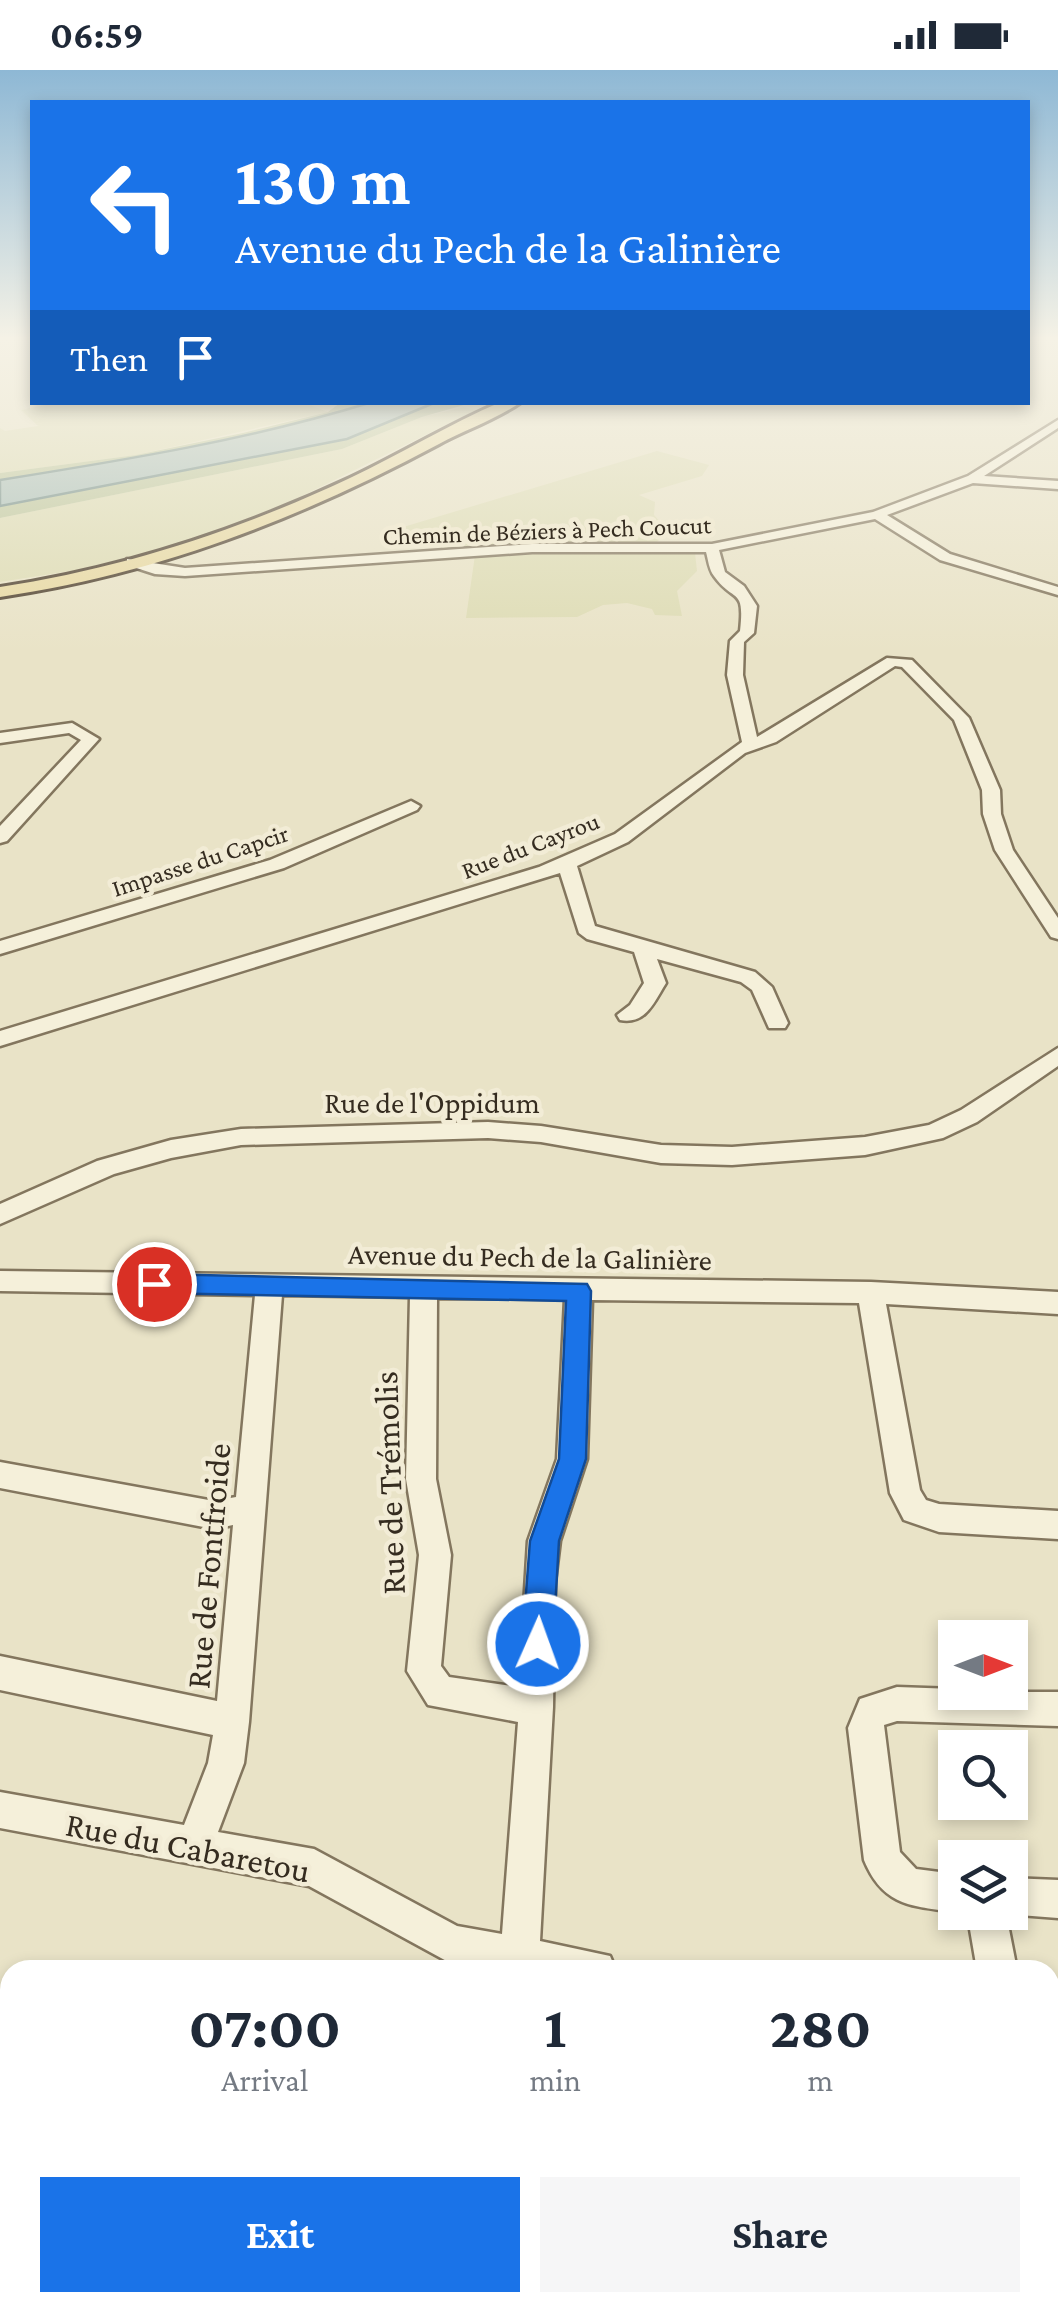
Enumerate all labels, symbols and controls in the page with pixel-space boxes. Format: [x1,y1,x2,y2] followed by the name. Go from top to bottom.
[50,14,143,56] text: 06:59
[70,140,200,270] icon: left
[235,141,411,219] text: 130 m
[235,223,781,273] text: Avenue du Pech de la Galinière
[168,330,223,385] icon: arrive
[70,337,148,379] text: Then
[382,511,712,550] street label: Chemin de Béziers à Pech Coucut
[458,807,603,885] street label: Rue du Cayrou
[109,819,292,903] street label: Impasse du Capcir
[324,1086,540,1120] street label: Rue de l'Oppidum
[348,1237,712,1276] street label: Avenue du Pech de la Galinière
[112,1242,197,1327] pin
[127,1257,182,1312] icon: arrive
[366,1371,413,1595] street label: Rue de Trémolis
[178,1442,239,1690] street label: Rue de Fontfroide
[486,1592,590,1696] position arrow
[938,1620,1028,1710] north arrow
[938,1620,1028,1930] map controls
[938,1730,1028,1820] button: search
[62,1805,313,1890] street label: Rue du Cabaretou
[938,1840,1028,1930] button: layers
[189,1993,341,2060] text: 07:00
[544,1993,566,2060] text: 1
[769,1993,871,2060] text: 280
[221,2062,308,2098] text: Arrival
[530,2062,581,2098] text: min
[808,2062,833,2098] text: m
[40,2177,520,2292] button: Exit
[540,2177,1020,2292] button: Share

